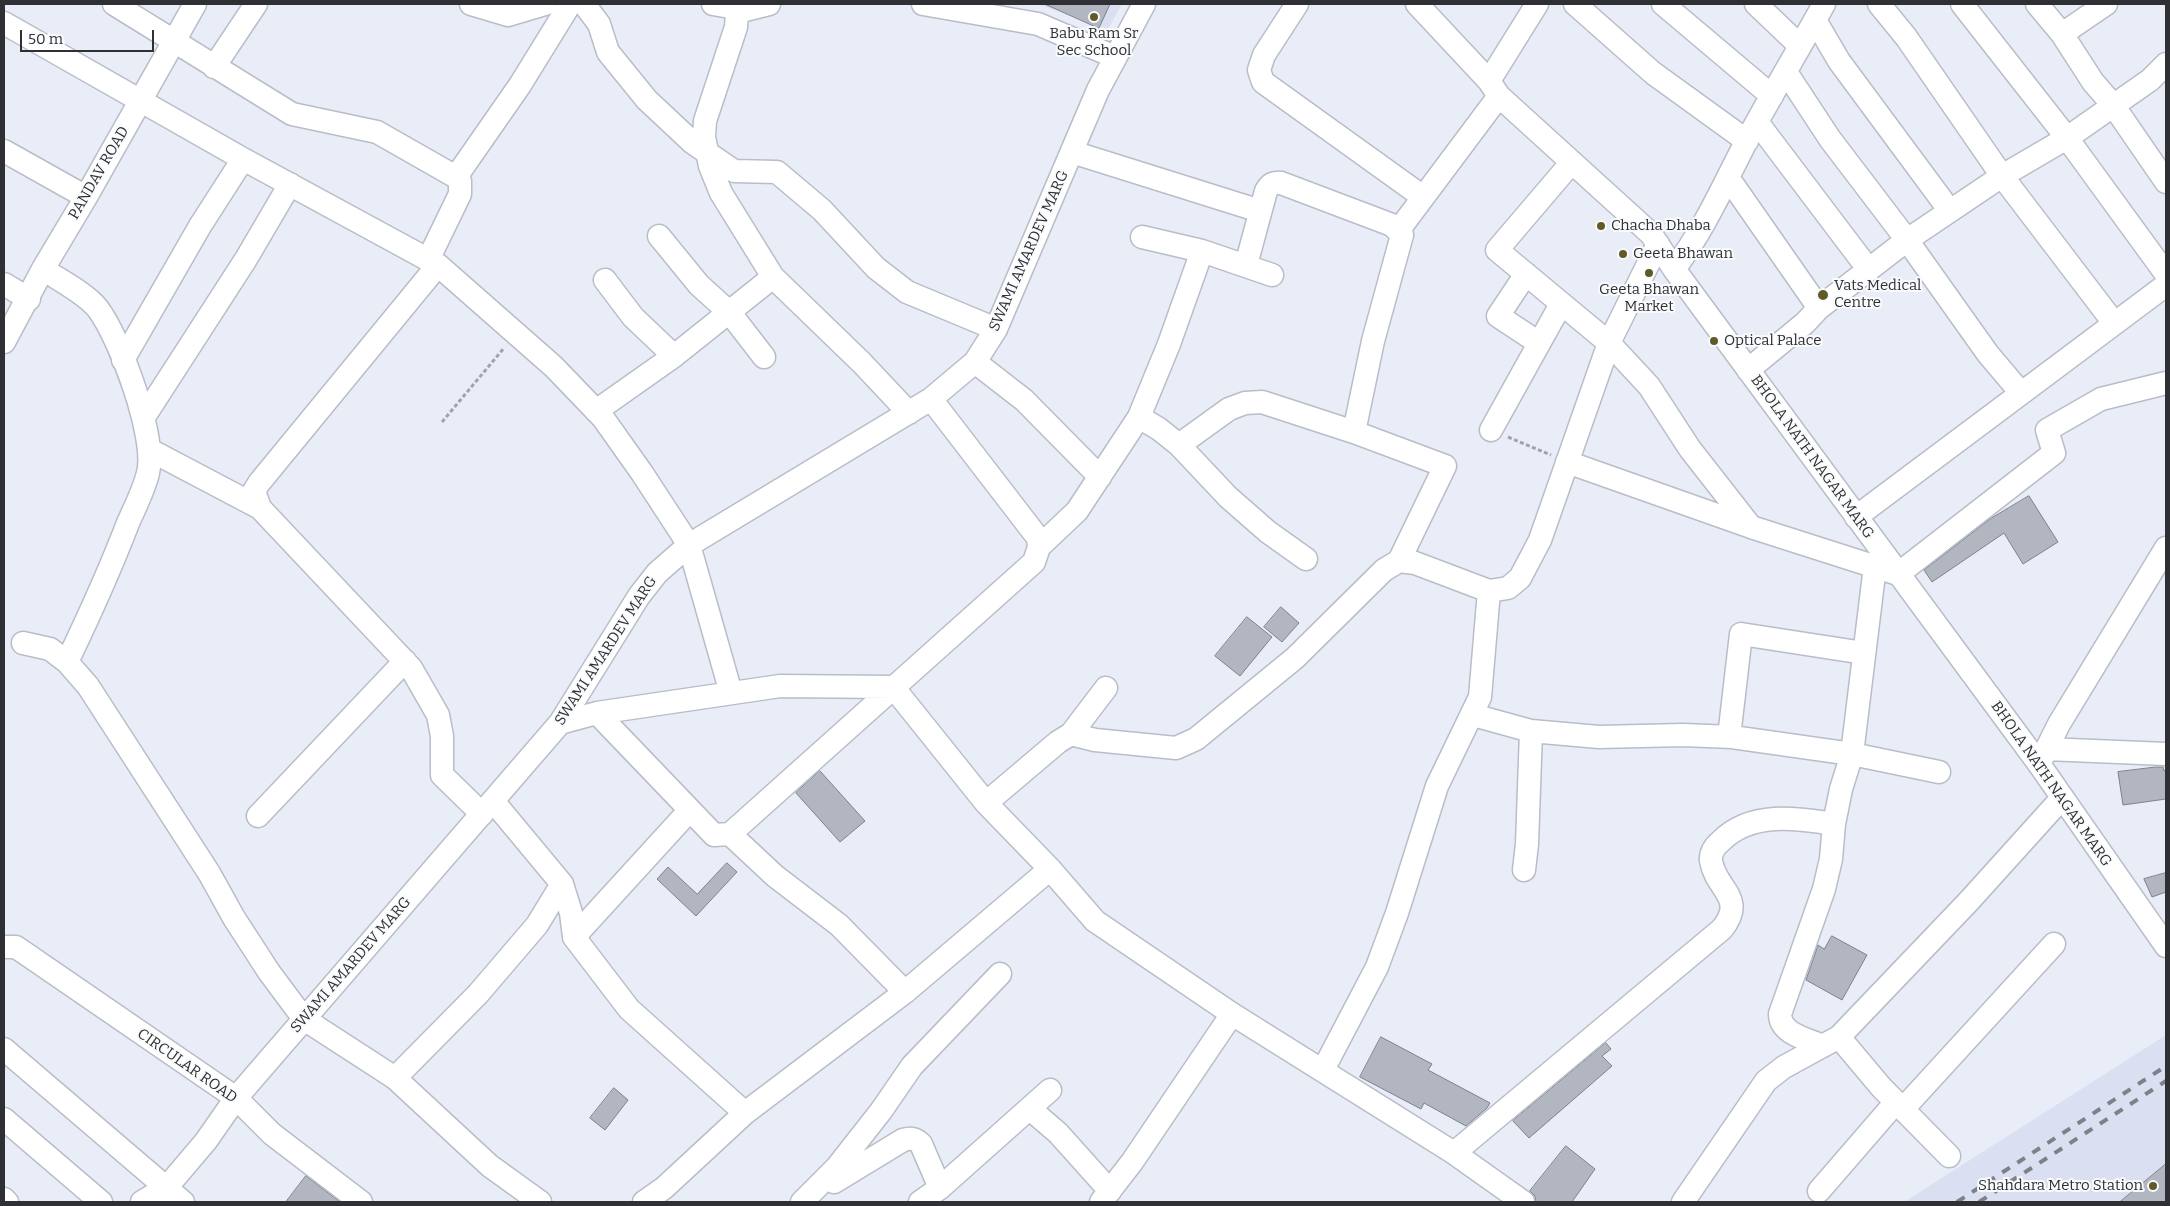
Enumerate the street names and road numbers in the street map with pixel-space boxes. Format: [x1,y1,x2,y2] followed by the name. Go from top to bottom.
[65,123,133,223] street label: PANDAV ROAD
[985,168,1073,334] street label: SWAMI AMARDEV MARG
[1747,372,1877,542] street label: BHOLA NATH NAGAR MARG
[551,573,661,729] street label: SWAMI AMARDEV MARG
[1987,698,2115,870] street label: BHOLA NATH NAGAR MARG
[287,893,415,1037] street label: SWAMI AMARDEV MARG
[134,1025,240,1107] street label: CIRCULAR ROAD

